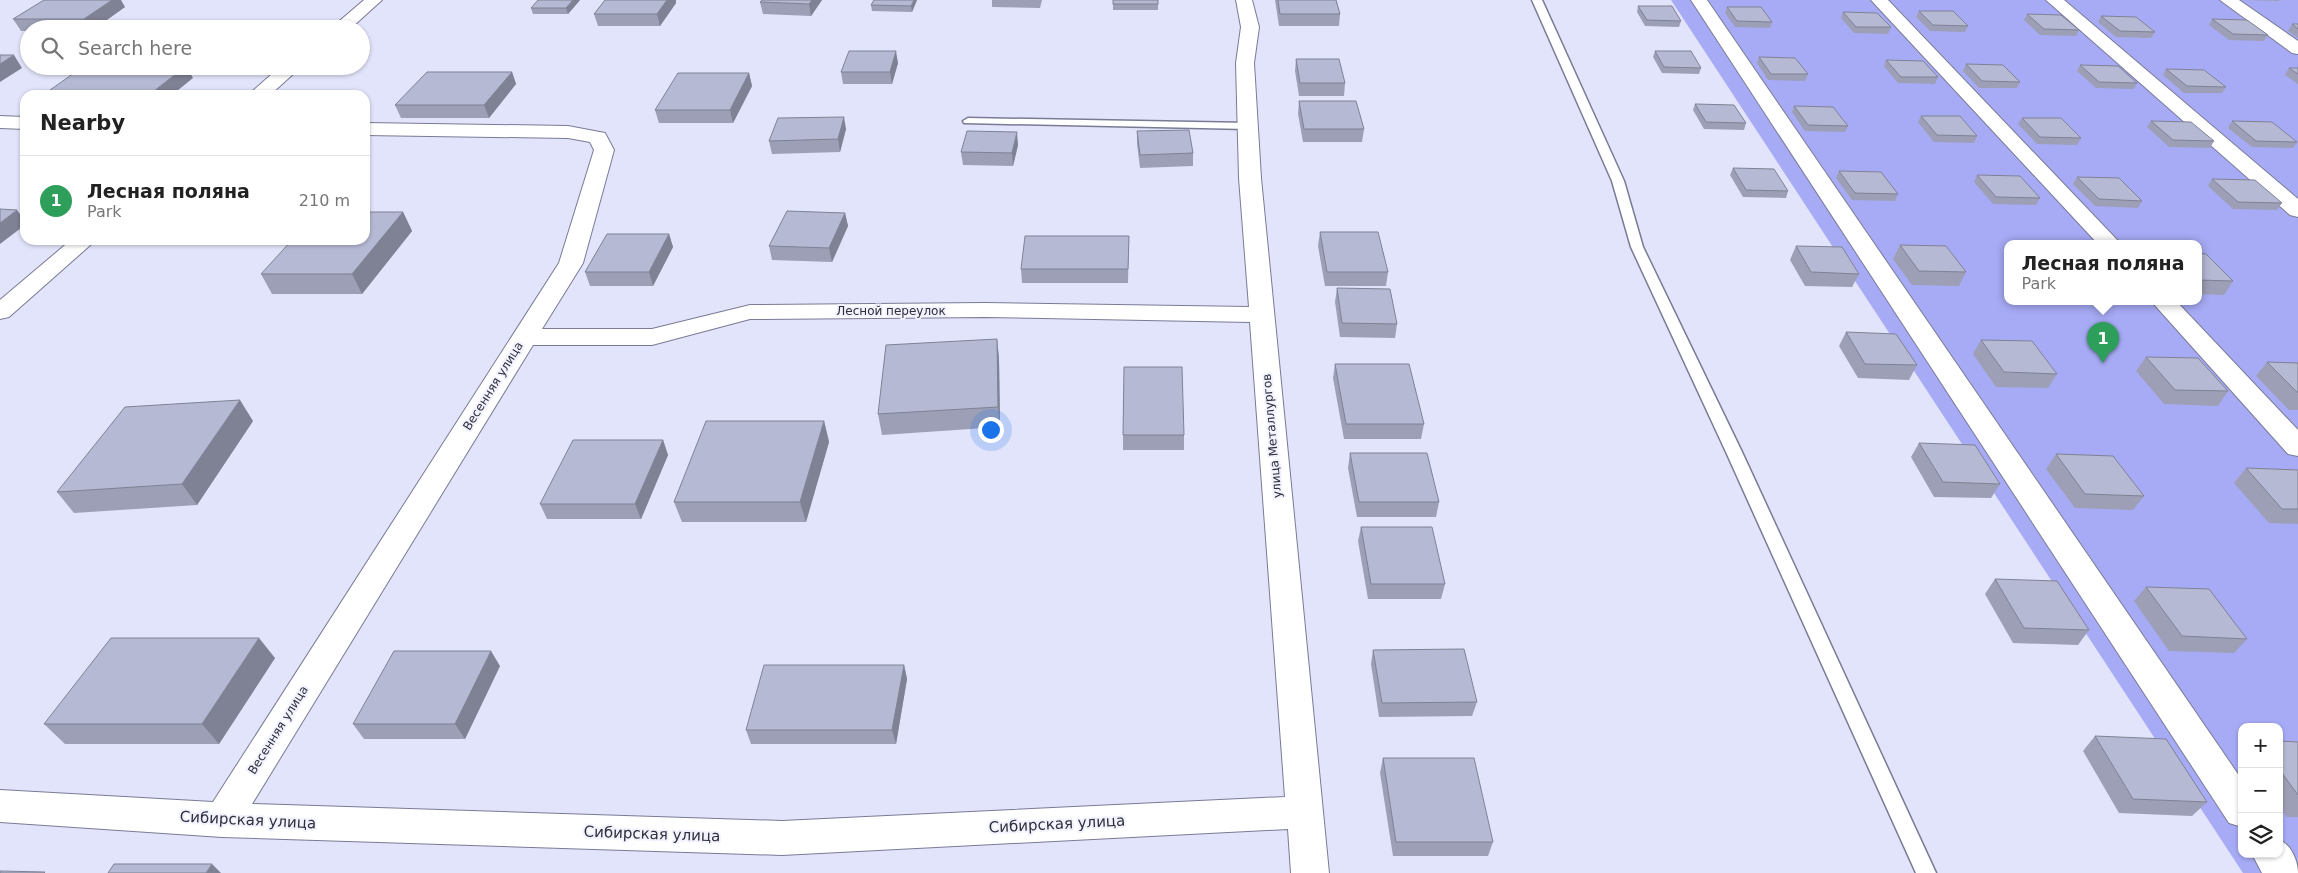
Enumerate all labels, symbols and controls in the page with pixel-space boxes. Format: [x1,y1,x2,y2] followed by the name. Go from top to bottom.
[20,20,370,75] search box
[38,34,66,62] icon: search
[78,37,192,59] text: Search here
[40,111,125,135] text: Nearby
[87,180,250,202] text: Лесная поляна
[50,191,62,210] text: 1
[299,191,350,210] text: 210 m
[87,202,122,221] text: Park
[2004,240,2202,305] popup
[2022,252,2184,274] text: Лесная поляна
[2022,274,2056,293] text: Park
[836,304,946,318] street label: Лесной переулок
[2087,322,2119,363] pin: 1
[460,339,526,433] street label: Весенняя улица
[1260,373,1284,499] street label: улица Металлургов
[978,417,1004,443] your location
[245,683,311,777] street label: Весенняя улица
[2238,723,2283,858] map controls
[2238,723,2283,768] button: +
[2238,768,2283,813] button: −
[179,807,317,833] street label: Сибирская улица
[988,811,1126,837] street label: Сибирская улица
[2238,813,2283,858] button: layers
[583,823,721,845] street label: Сибирская улица

